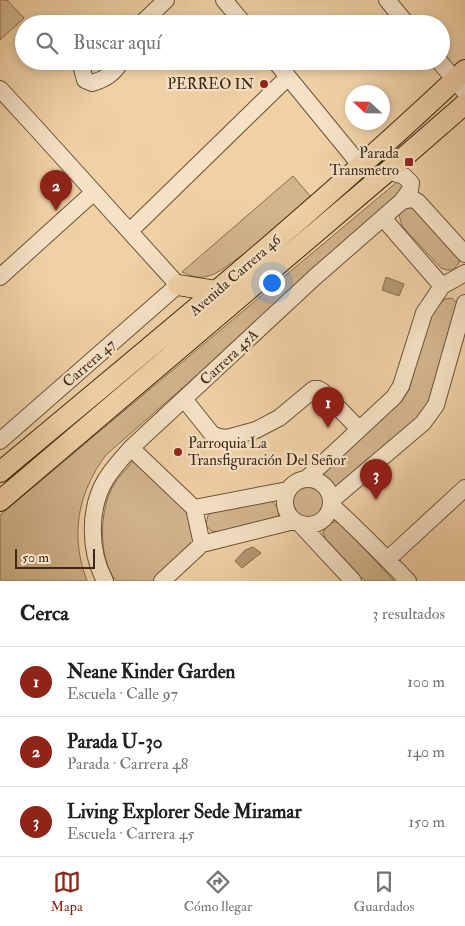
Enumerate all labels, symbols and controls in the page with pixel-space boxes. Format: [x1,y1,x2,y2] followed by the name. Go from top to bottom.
[15,15,450,70] search box
[33,29,61,57] icon: search
[73,31,161,55] text: Buscar aquí
[167,75,255,94] place label: PERREO IN
[258,78,270,90] marker: PERREO IN
[345,85,390,130] north arrow
[329,144,400,180] place label: Parada Transmetro
[403,156,415,168] marker: Parada Transmetro
[40,170,72,211] pin: 2
[185,229,286,321] street label: Avenida Carrera 46
[259,270,285,296] your location
[196,325,263,389] street label: Carrera 45A
[59,335,120,392] street label: Carrera 47
[312,387,344,428] pin: 1
[188,434,347,470] place label: Parroquia La Transfiguración Del Señor
[172,446,184,458] marker: Parroquia La Transfiguración Del Señor
[360,459,392,500] pin: 3
[15,546,95,569] scale bar
[22,549,49,566] text: 50 m
[20,600,69,627] text: Cerca
[372,604,445,624] text: 3 resultados
[67,660,235,684] text: Neane Kinder Garden
[33,672,39,692] text: 1
[407,672,445,692] text: 100 m
[67,684,178,704] text: Escuela · Calle 97
[67,730,163,754] text: Parada U-30
[32,742,40,762] text: 2
[407,742,445,762] text: 140 m
[67,754,188,774] text: Parada · Carrera 48
[67,800,301,824] text: Living Explorer Sede Miramar
[33,812,39,832] text: 3
[408,812,445,832] text: 150 m
[67,824,194,844] text: Escuela · Carrera 45
[51,868,83,915] tab: Mapa
[184,868,252,915] tab: Cómo llegar
[353,868,414,915] tab: Guardados

